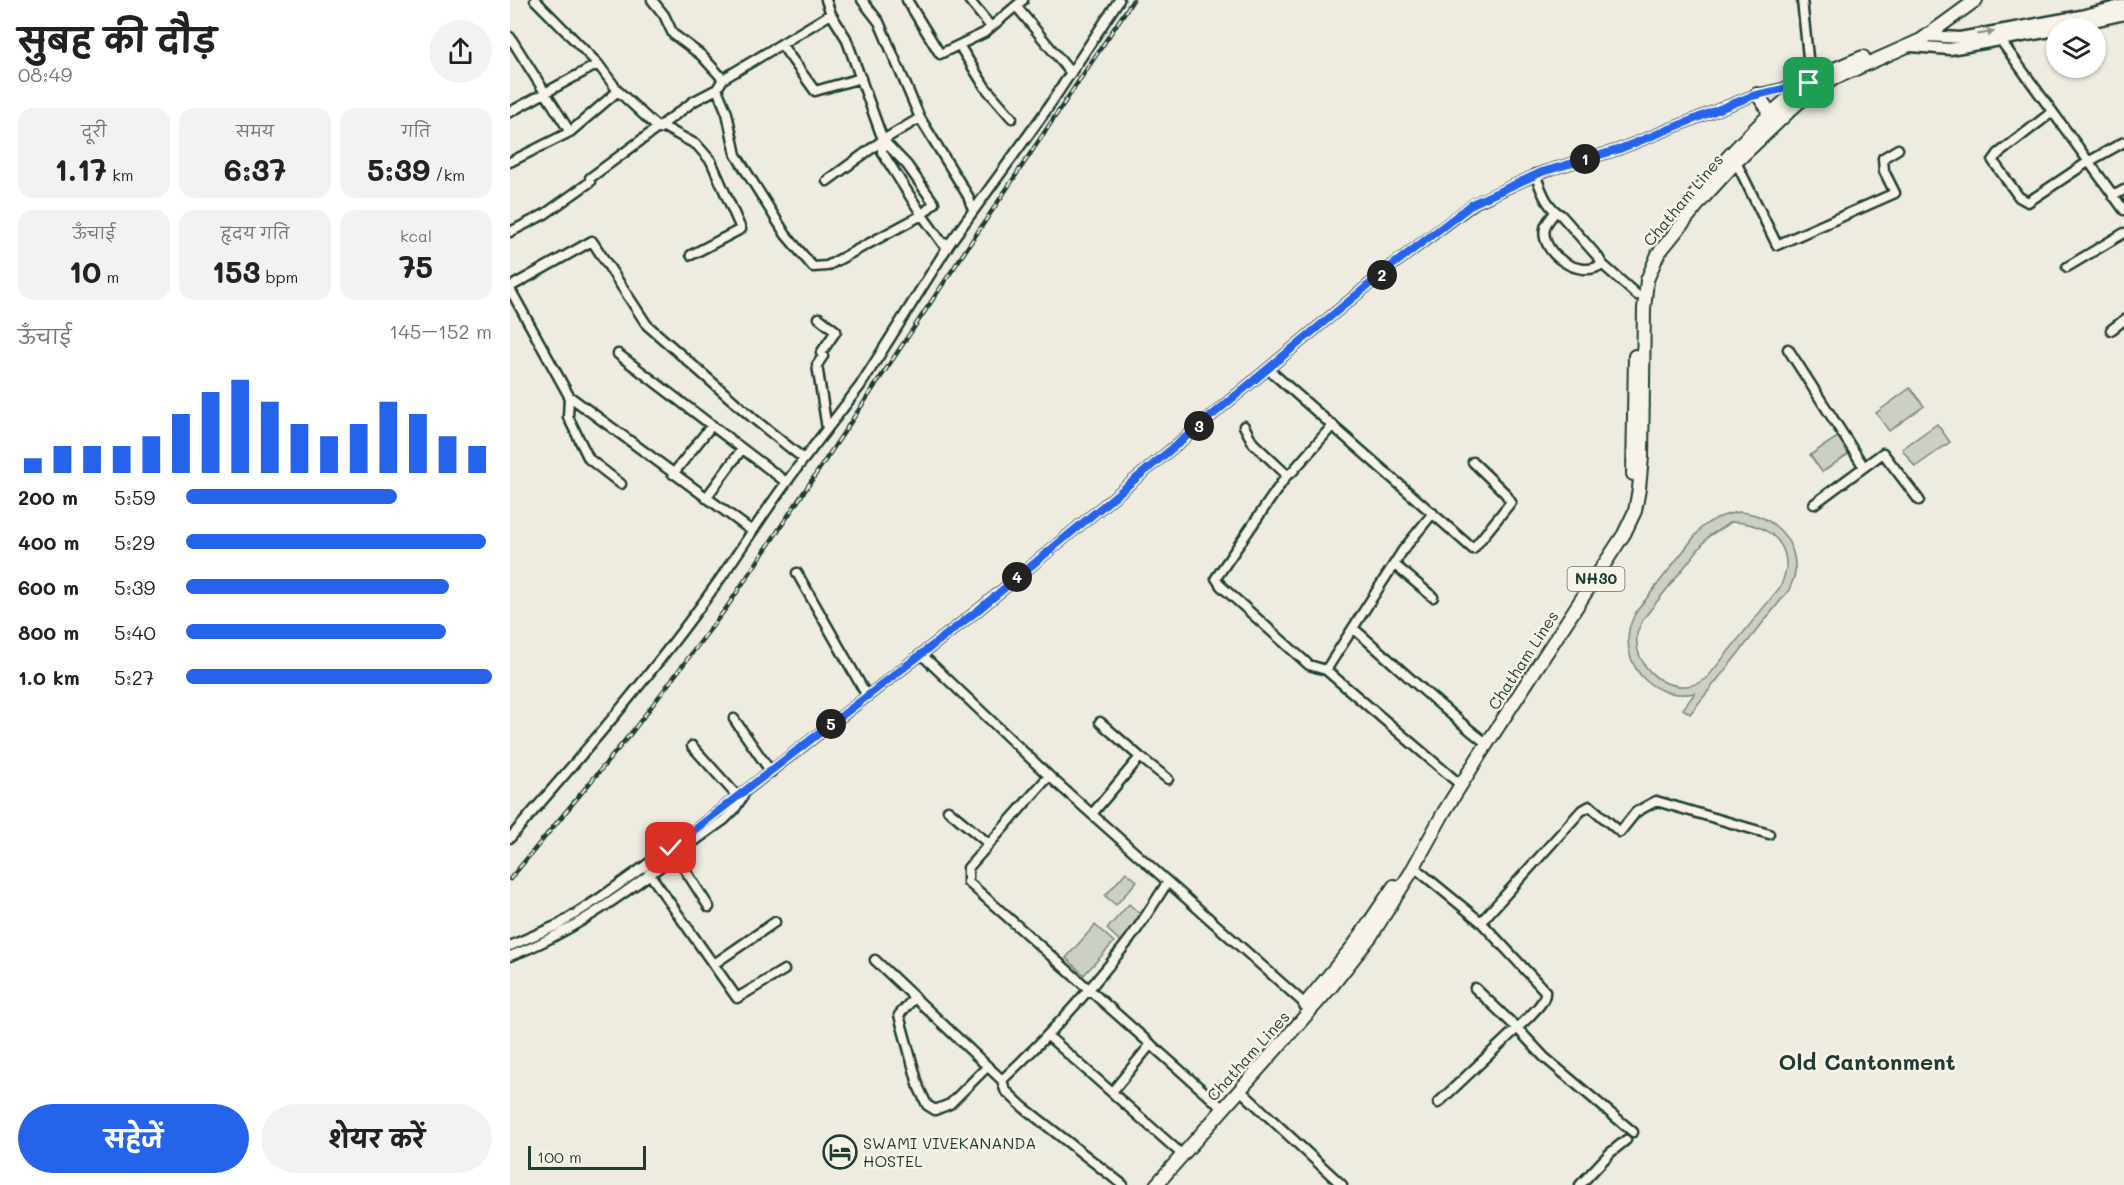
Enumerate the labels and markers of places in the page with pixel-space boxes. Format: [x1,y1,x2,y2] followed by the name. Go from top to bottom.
[1783,57,1834,108] pin
[1570,144,1600,174] pin: 1
[1367,260,1397,290] pin: 2
[1184,411,1214,441] pin: 3
[1002,562,1032,592] pin: 4
[816,709,846,739] pin: 5
[645,822,696,873] pin
[863,1132,1036,1171] place label: SWAMI VIVEKANANDA HOSTEL
[822,1134,858,1170] hotel icon: SWAMI VIVEKANANDA HOSTEL

